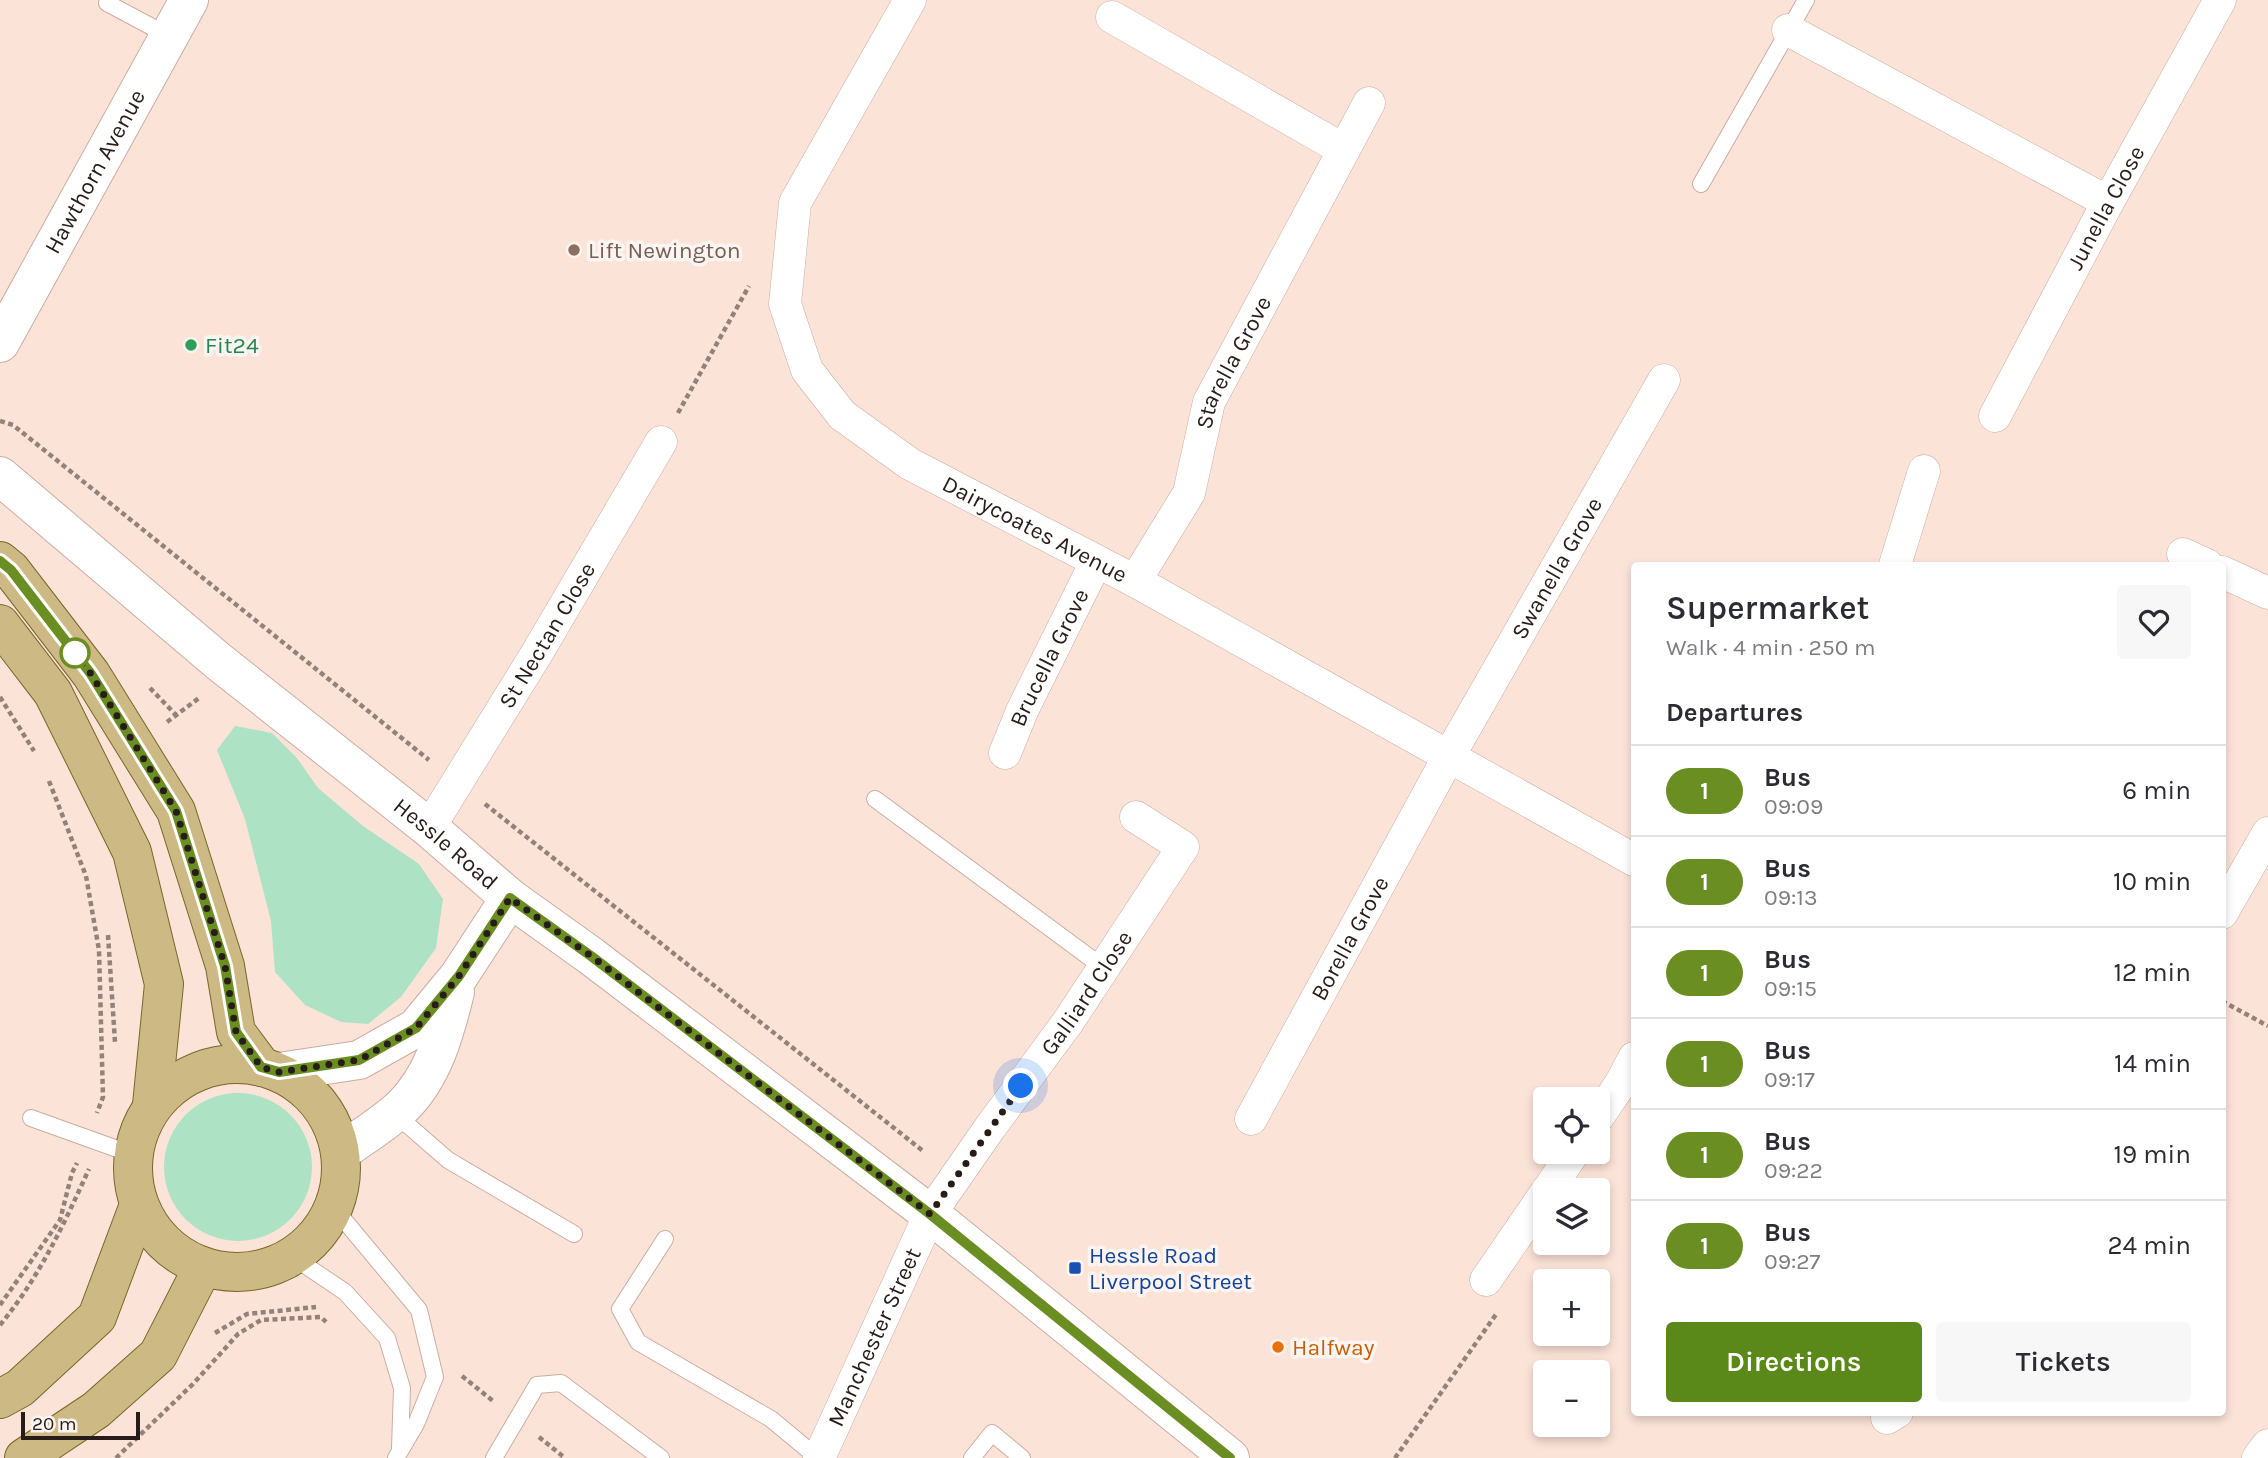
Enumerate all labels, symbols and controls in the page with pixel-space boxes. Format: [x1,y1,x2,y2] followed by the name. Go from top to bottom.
[39,85,151,258] street label: Hawthorn Avenue
[2061,141,2150,274] street label: Junella Close
[588,237,741,264] place label: Lift Newington
[566,242,582,258] marker: Lift Newington
[1190,291,1277,431] street label: Starella Grove
[205,332,259,359] place label: Fit24
[183,337,199,353] marker: Fit24
[938,470,1132,588] street label: Dairycoates Avenue
[1505,492,1608,644] street label: Swanella Grove
[493,557,601,713] street label: St Nectan Close
[1004,584,1094,730] street label: Brucella Grove
[2117,585,2191,659] button: heart
[1666,589,1869,627] text: Supermarket
[1666,634,1875,661] text: Walk · 4 min · 250 m
[60,638,90,668] unlabelled marker
[1666,697,1803,728] text: Departures
[1764,762,1811,793] text: Bus
[2122,775,2191,806] text: 6 min
[1700,777,1709,805] text: 1
[388,792,504,895] street label: Hessle Road
[1764,793,1823,820] text: 09:09
[1764,853,1811,884] text: Bus
[2113,866,2191,897] text: 10 min
[1700,868,1709,896] text: 1
[1305,871,1394,1005] street label: Borella Grove
[1764,884,1817,911] text: 09:13
[1035,925,1138,1060] street label: Galliard Close
[1764,944,1811,975] text: Bus
[2113,957,2191,988] text: 12 min
[1700,959,1709,987] text: 1
[1764,975,1817,1002] text: 09:15
[1764,1035,1811,1066] text: Bus
[2114,1048,2191,1079] text: 14 min
[1700,1050,1709,1078] text: 1
[1764,1066,1815,1093] text: 09:17
[1003,1068,1038,1103] your location
[1533,1087,1610,1437] map controls
[1533,1087,1610,1164] button: locate
[1764,1126,1811,1157] text: Bus
[2113,1139,2191,1170] text: 19 min
[1700,1141,1709,1169] text: 1
[1764,1157,1823,1184] text: 09:22
[1533,1178,1610,1255] button: layers
[1764,1217,1811,1248] text: Bus
[2107,1230,2191,1261] text: 24 min
[1700,1232,1709,1260] text: 1
[1089,1242,1252,1295] place label: Hessle Road Liverpool Street
[822,1243,926,1430] street label: Manchester Street
[1764,1248,1820,1275] text: 09:27
[1067,1260,1083,1276] marker: Hessle Road Liverpool Street
[1533,1269,1610,1346] button: +
[1666,1322,1922,1402] button: Directions
[1936,1322,2191,1402] button: Tickets
[1292,1334,1375,1361] place label: Halfway
[1270,1339,1286,1355] marker: Halfway
[1533,1360,1610,1437] button: −
[21,1409,140,1441] scale bar
[32,1413,77,1435] text: 20 m

